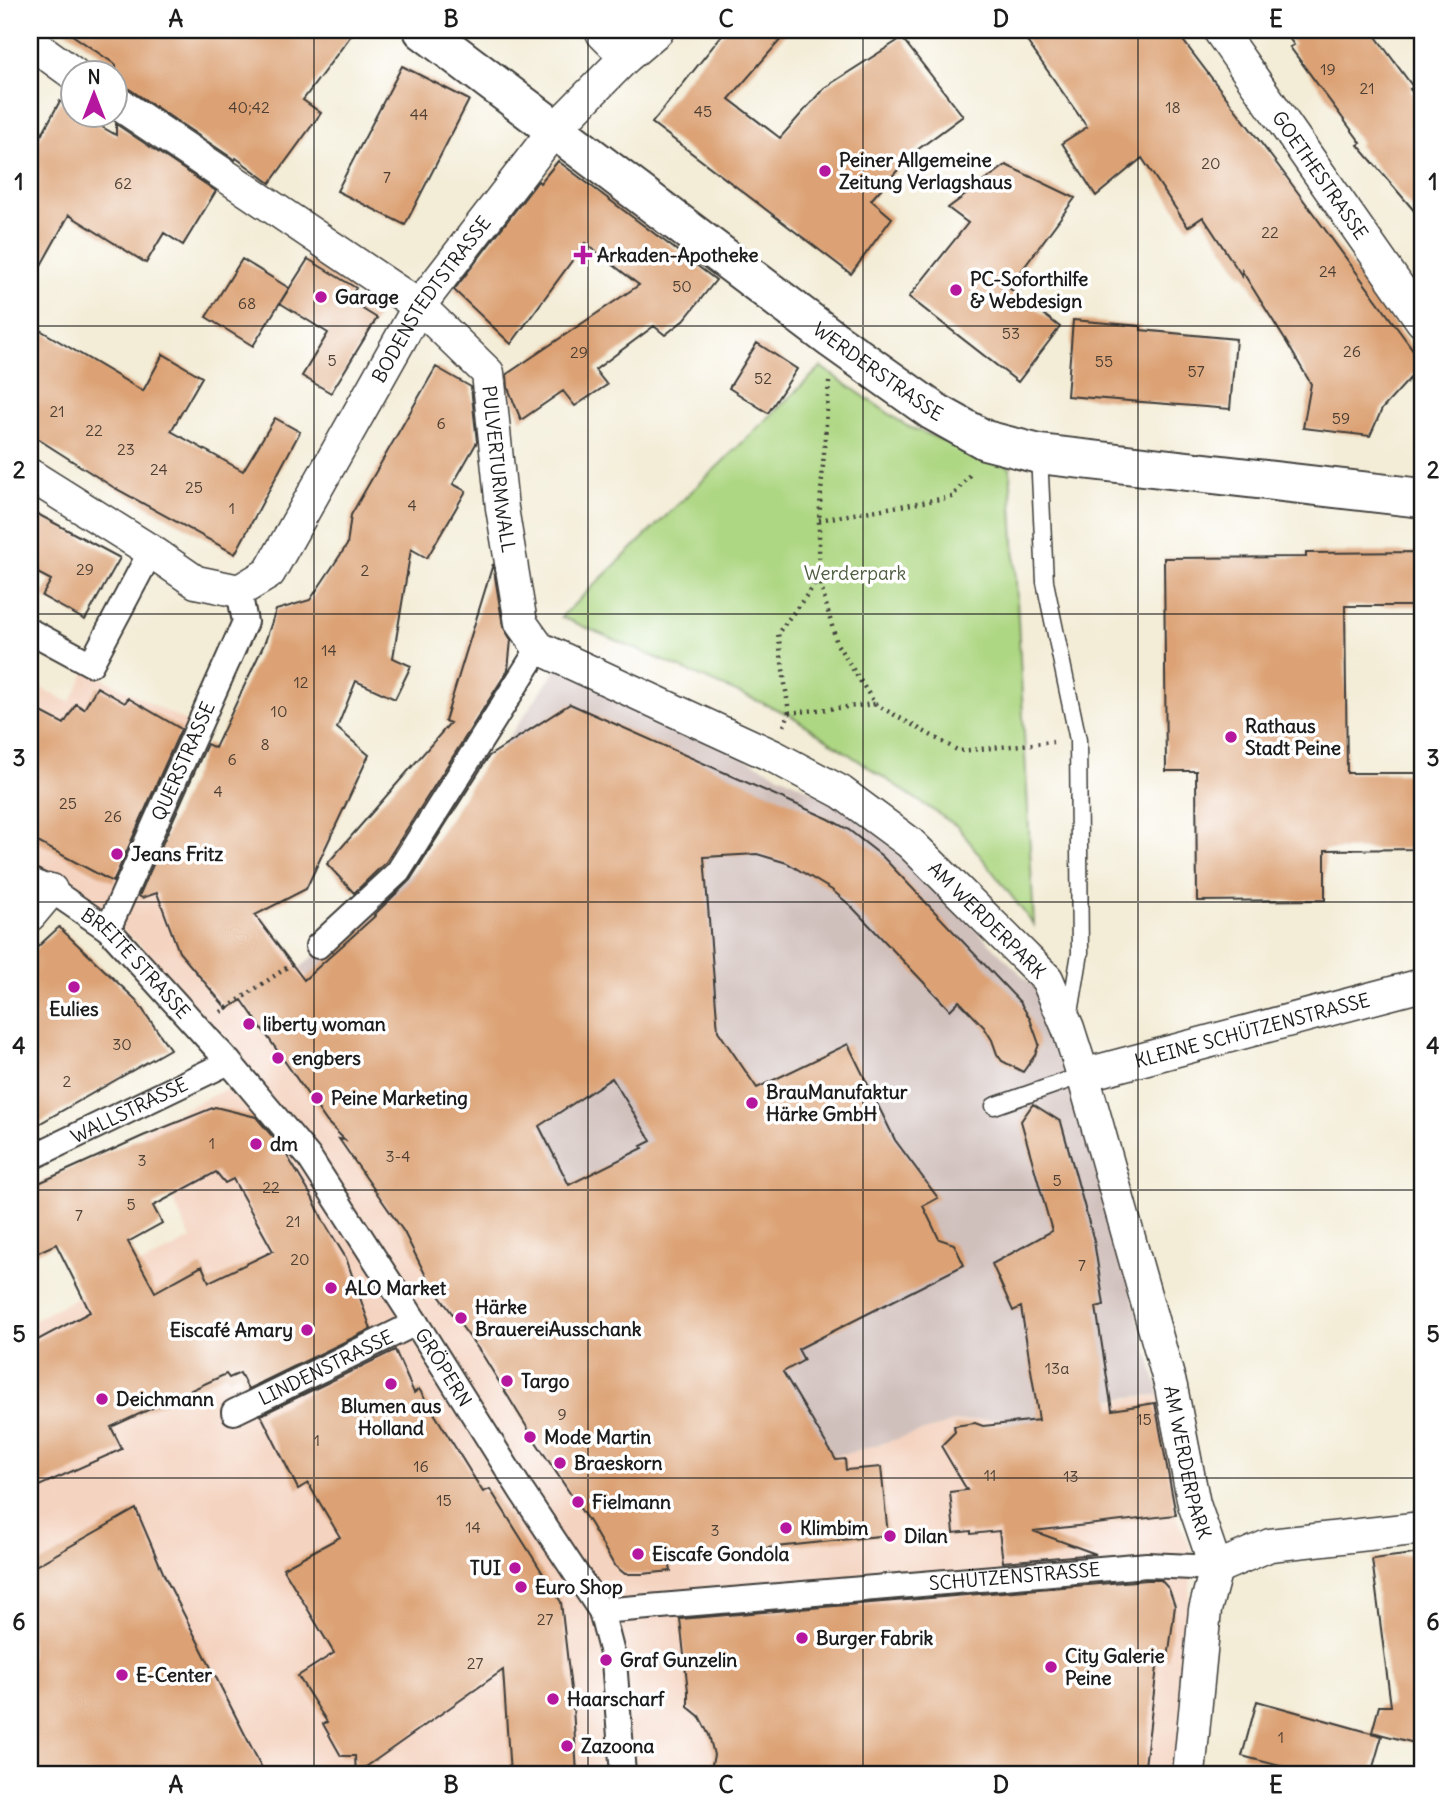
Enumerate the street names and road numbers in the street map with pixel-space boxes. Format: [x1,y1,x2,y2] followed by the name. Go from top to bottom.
[1267,106,1373,244] street label: GOETHESTRASSE
[366,211,496,387] street label: BODENSTEDTSTRASSE
[808,317,947,426] street label: WERDERSTRASSE
[477,384,521,554] street label: PULVERTURMWALL
[146,698,220,824] street label: QUERSTRASSE
[923,856,1051,984] street label: AM WERDERPARK
[77,902,196,1024] street label: BREITE STRASSE
[1132,987,1372,1073] street label: KLEINE SCHÜTZENSTRASSE
[67,1072,191,1149] street label: WALLSTRASSE
[410,1323,477,1411] street label: GRÖPERN
[254,1324,397,1410] street label: LINDENSTRASSE
[1159,1384,1217,1542] street label: AM WERDERPARK
[928,1557,1101,1595] street label: SCHÜTZENSTRASSE

